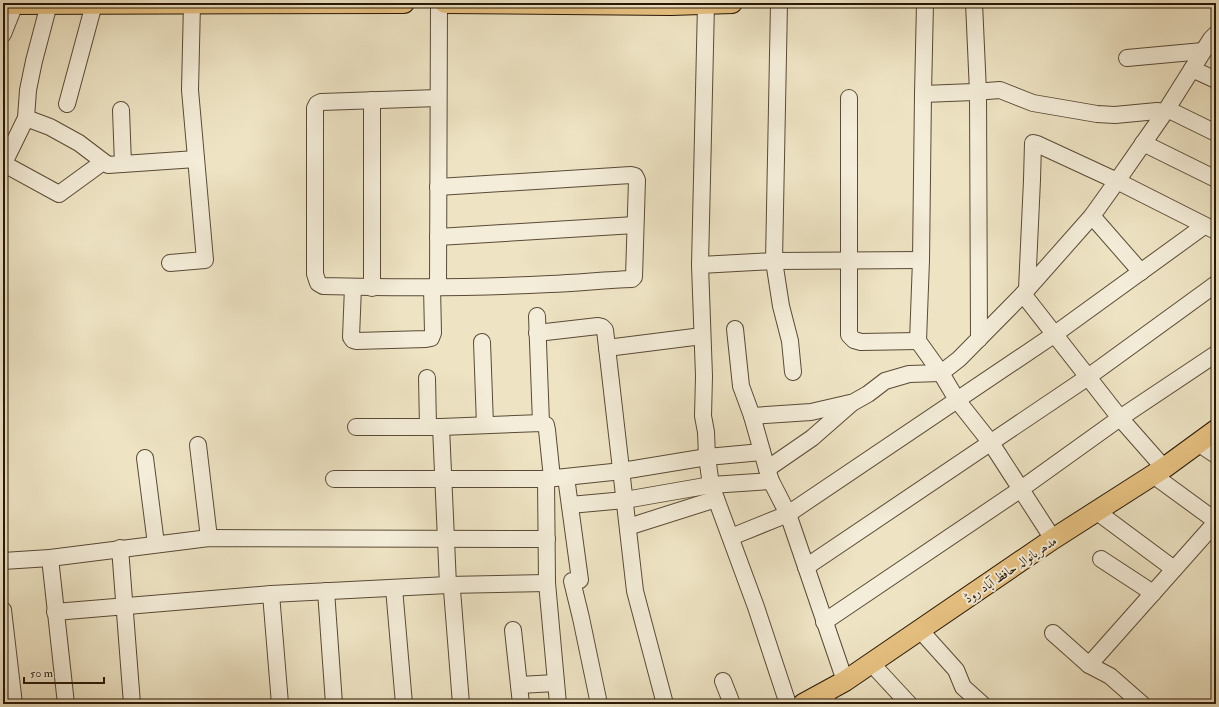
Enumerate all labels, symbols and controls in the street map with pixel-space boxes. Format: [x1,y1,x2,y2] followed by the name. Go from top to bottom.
[961,533,1060,607] street label: مدھریانوالہ حافظ آباد روڈ
[24,659,104,685] scale bar
[30,666,54,681] text: 50 m

